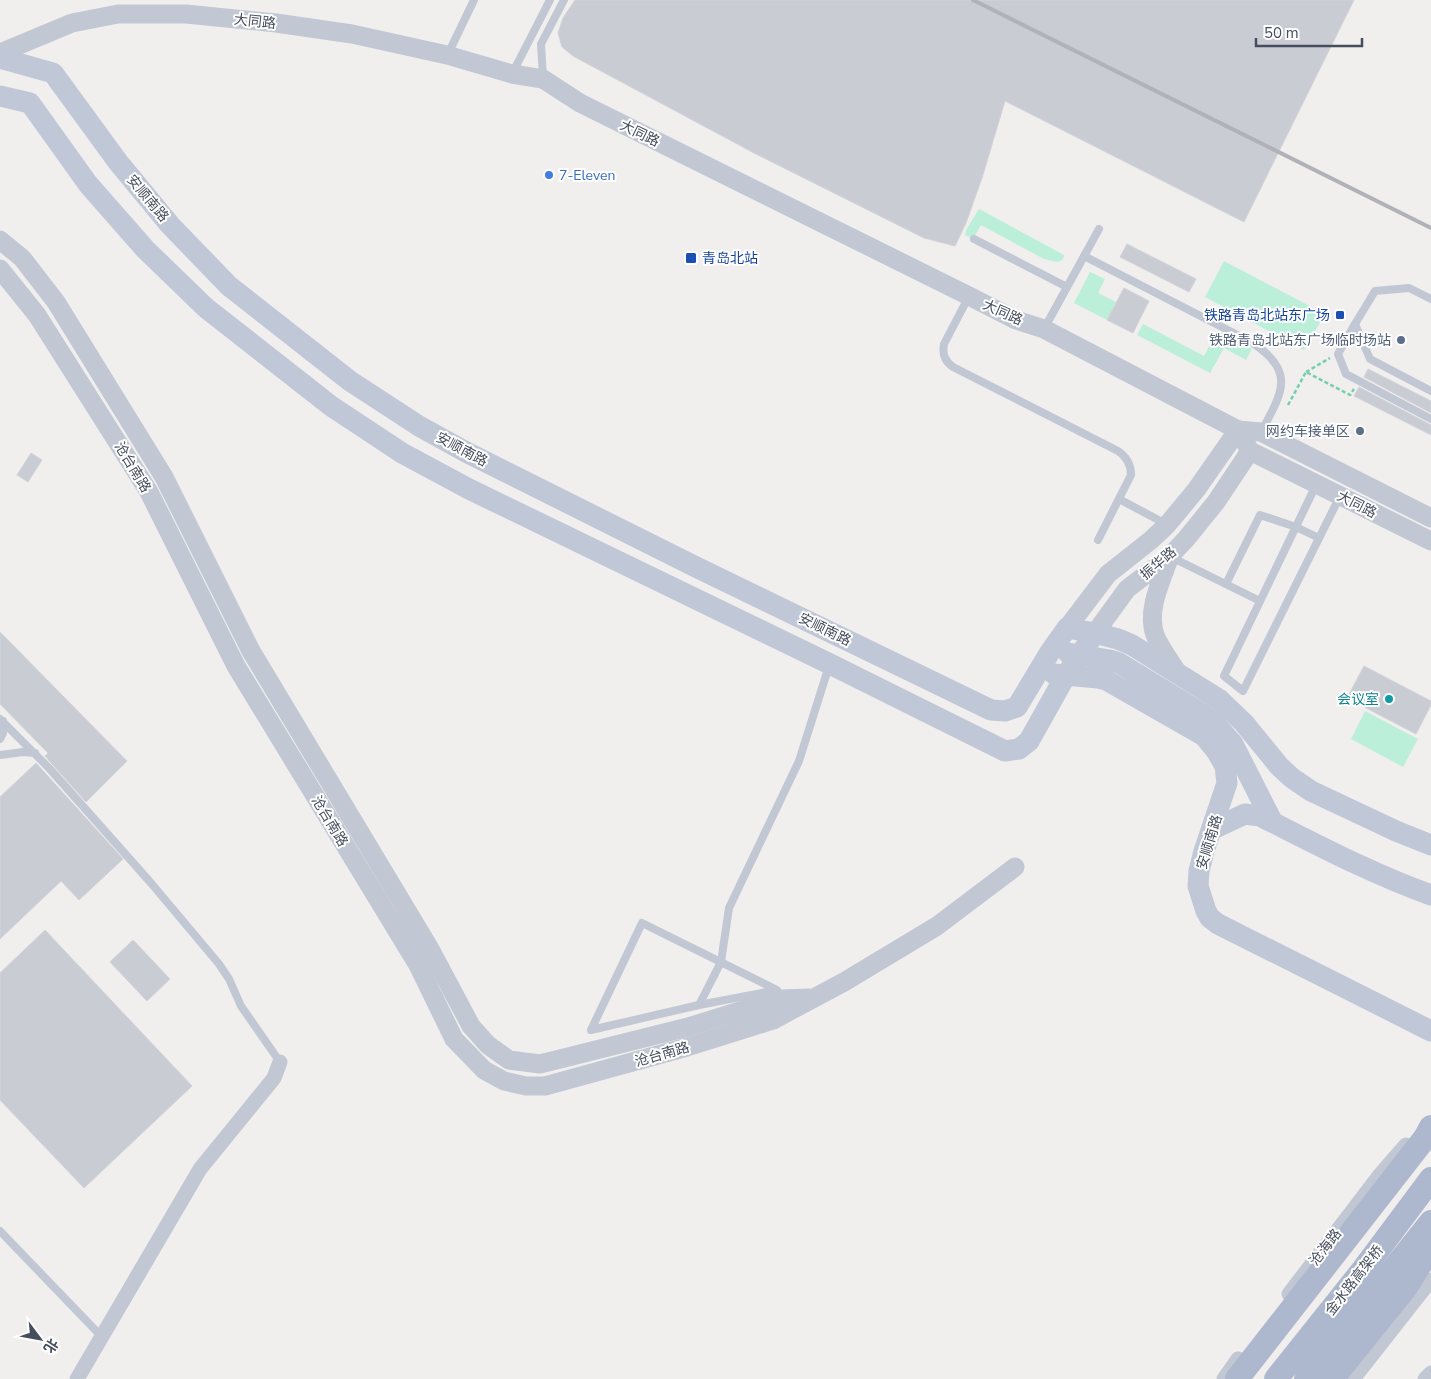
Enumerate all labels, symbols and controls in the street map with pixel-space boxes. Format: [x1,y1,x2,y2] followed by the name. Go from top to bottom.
[233,10,277,33] street label: 大同路
[1256,15,1362,47] scale bar
[1264,23,1299,43] text: 50 m
[617,116,663,151] street label: 大同路
[559,166,615,185] place label: 7-Eleven
[543,169,555,181] marker: 7-Eleven
[122,171,173,226] street label: 安顺南路
[702,249,758,268] place label: 青岛北站
[684,251,698,265] marker: 青岛北站
[980,295,1026,330] street label: 大同路
[1204,306,1330,325] place label: 铁路青岛北站东广场
[1334,309,1346,321] marker: 铁路青岛北站东广场
[1209,331,1391,350] place label: 铁路青岛北站东广场临时场站
[1395,334,1407,346] marker: 铁路青岛北站东广场临时场站
[1266,422,1350,441] place label: 网约车接单区
[1354,425,1366,437] marker: 网约车接单区
[433,428,491,471] street label: 安顺南路
[110,438,155,496] street label: 沧台南路
[1334,486,1380,522] street label: 大同路
[1136,543,1181,584] street label: 振华路
[795,609,854,650] street label: 安顺南路
[1337,690,1379,709] place label: 会议室
[1383,693,1395,705] marker: 会议室
[307,792,352,850] street label: 沧台南路
[1192,813,1227,872] street label: 安顺南路
[633,1038,692,1071] street label: 沧台南路
[1305,1225,1346,1270] street label: 沧海路
[1321,1241,1388,1319] street label: 金水路高架桥
[15,1314,65,1364] north arrow
[39,1335,62,1357] text: 北

